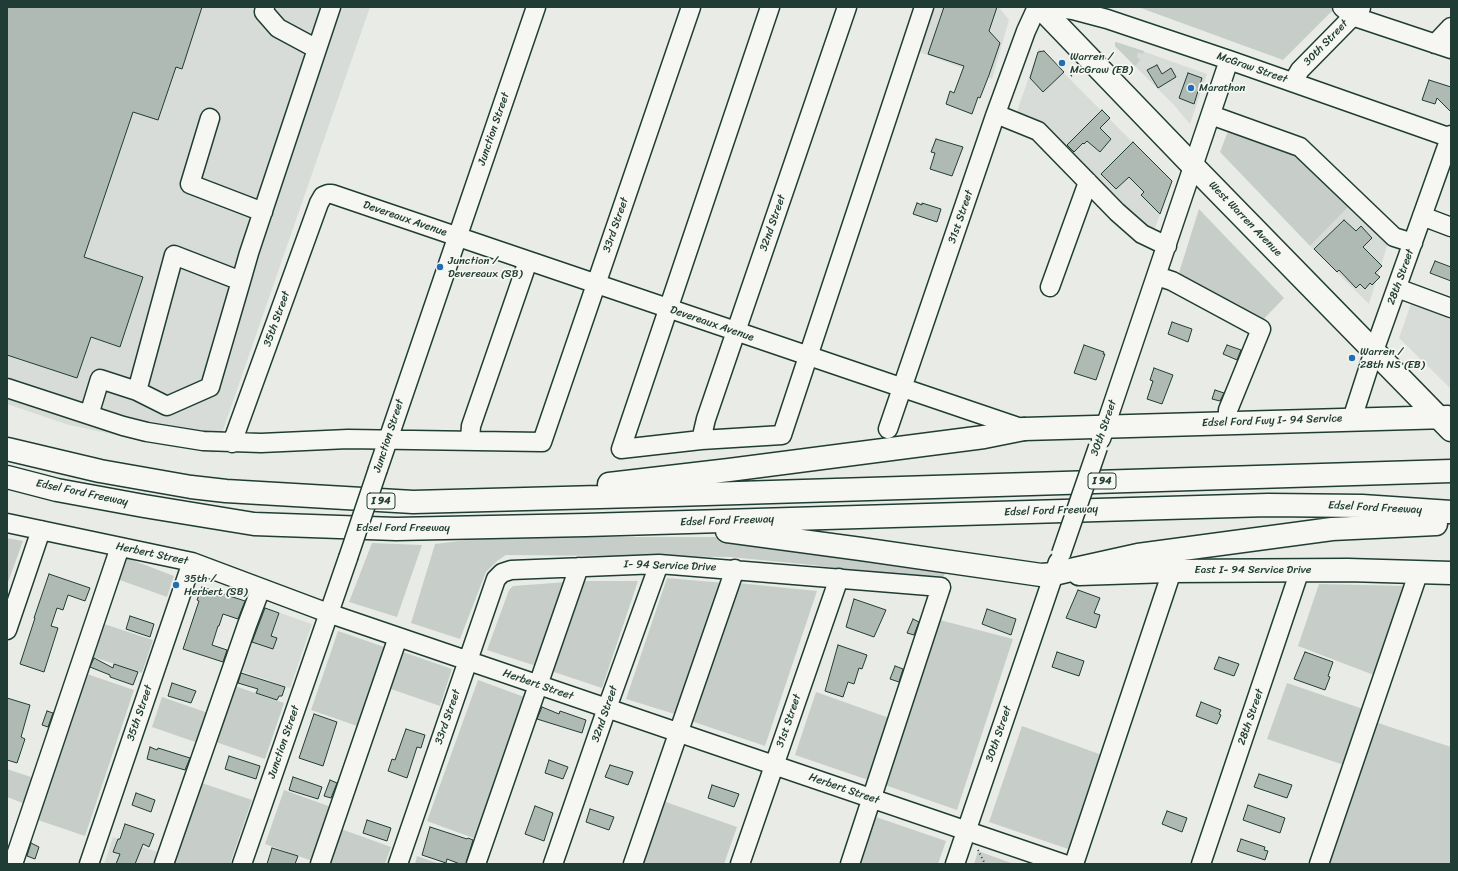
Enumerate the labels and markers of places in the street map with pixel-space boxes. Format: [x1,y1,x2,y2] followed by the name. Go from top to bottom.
[1070,50,1133,76] place label: Warren / McGraw (EB)
[1057,58,1067,68] marker: Warren / McGraw (EB)
[1199,81,1245,95] place label: Marathon
[1186,83,1196,93] marker: Marathon
[448,254,522,280] place label: Junction / Devereaux (SB)
[435,262,445,272] marker: Junction / Devereaux (SB)
[1360,345,1425,371] place label: Warren / 28th NS (EB)
[1347,353,1357,363] marker: Warren / 28th NS (EB)
[184,572,247,598] place label: 35th / Herbert (SB)
[171,580,181,590] marker: 35th / Herbert (SB)

